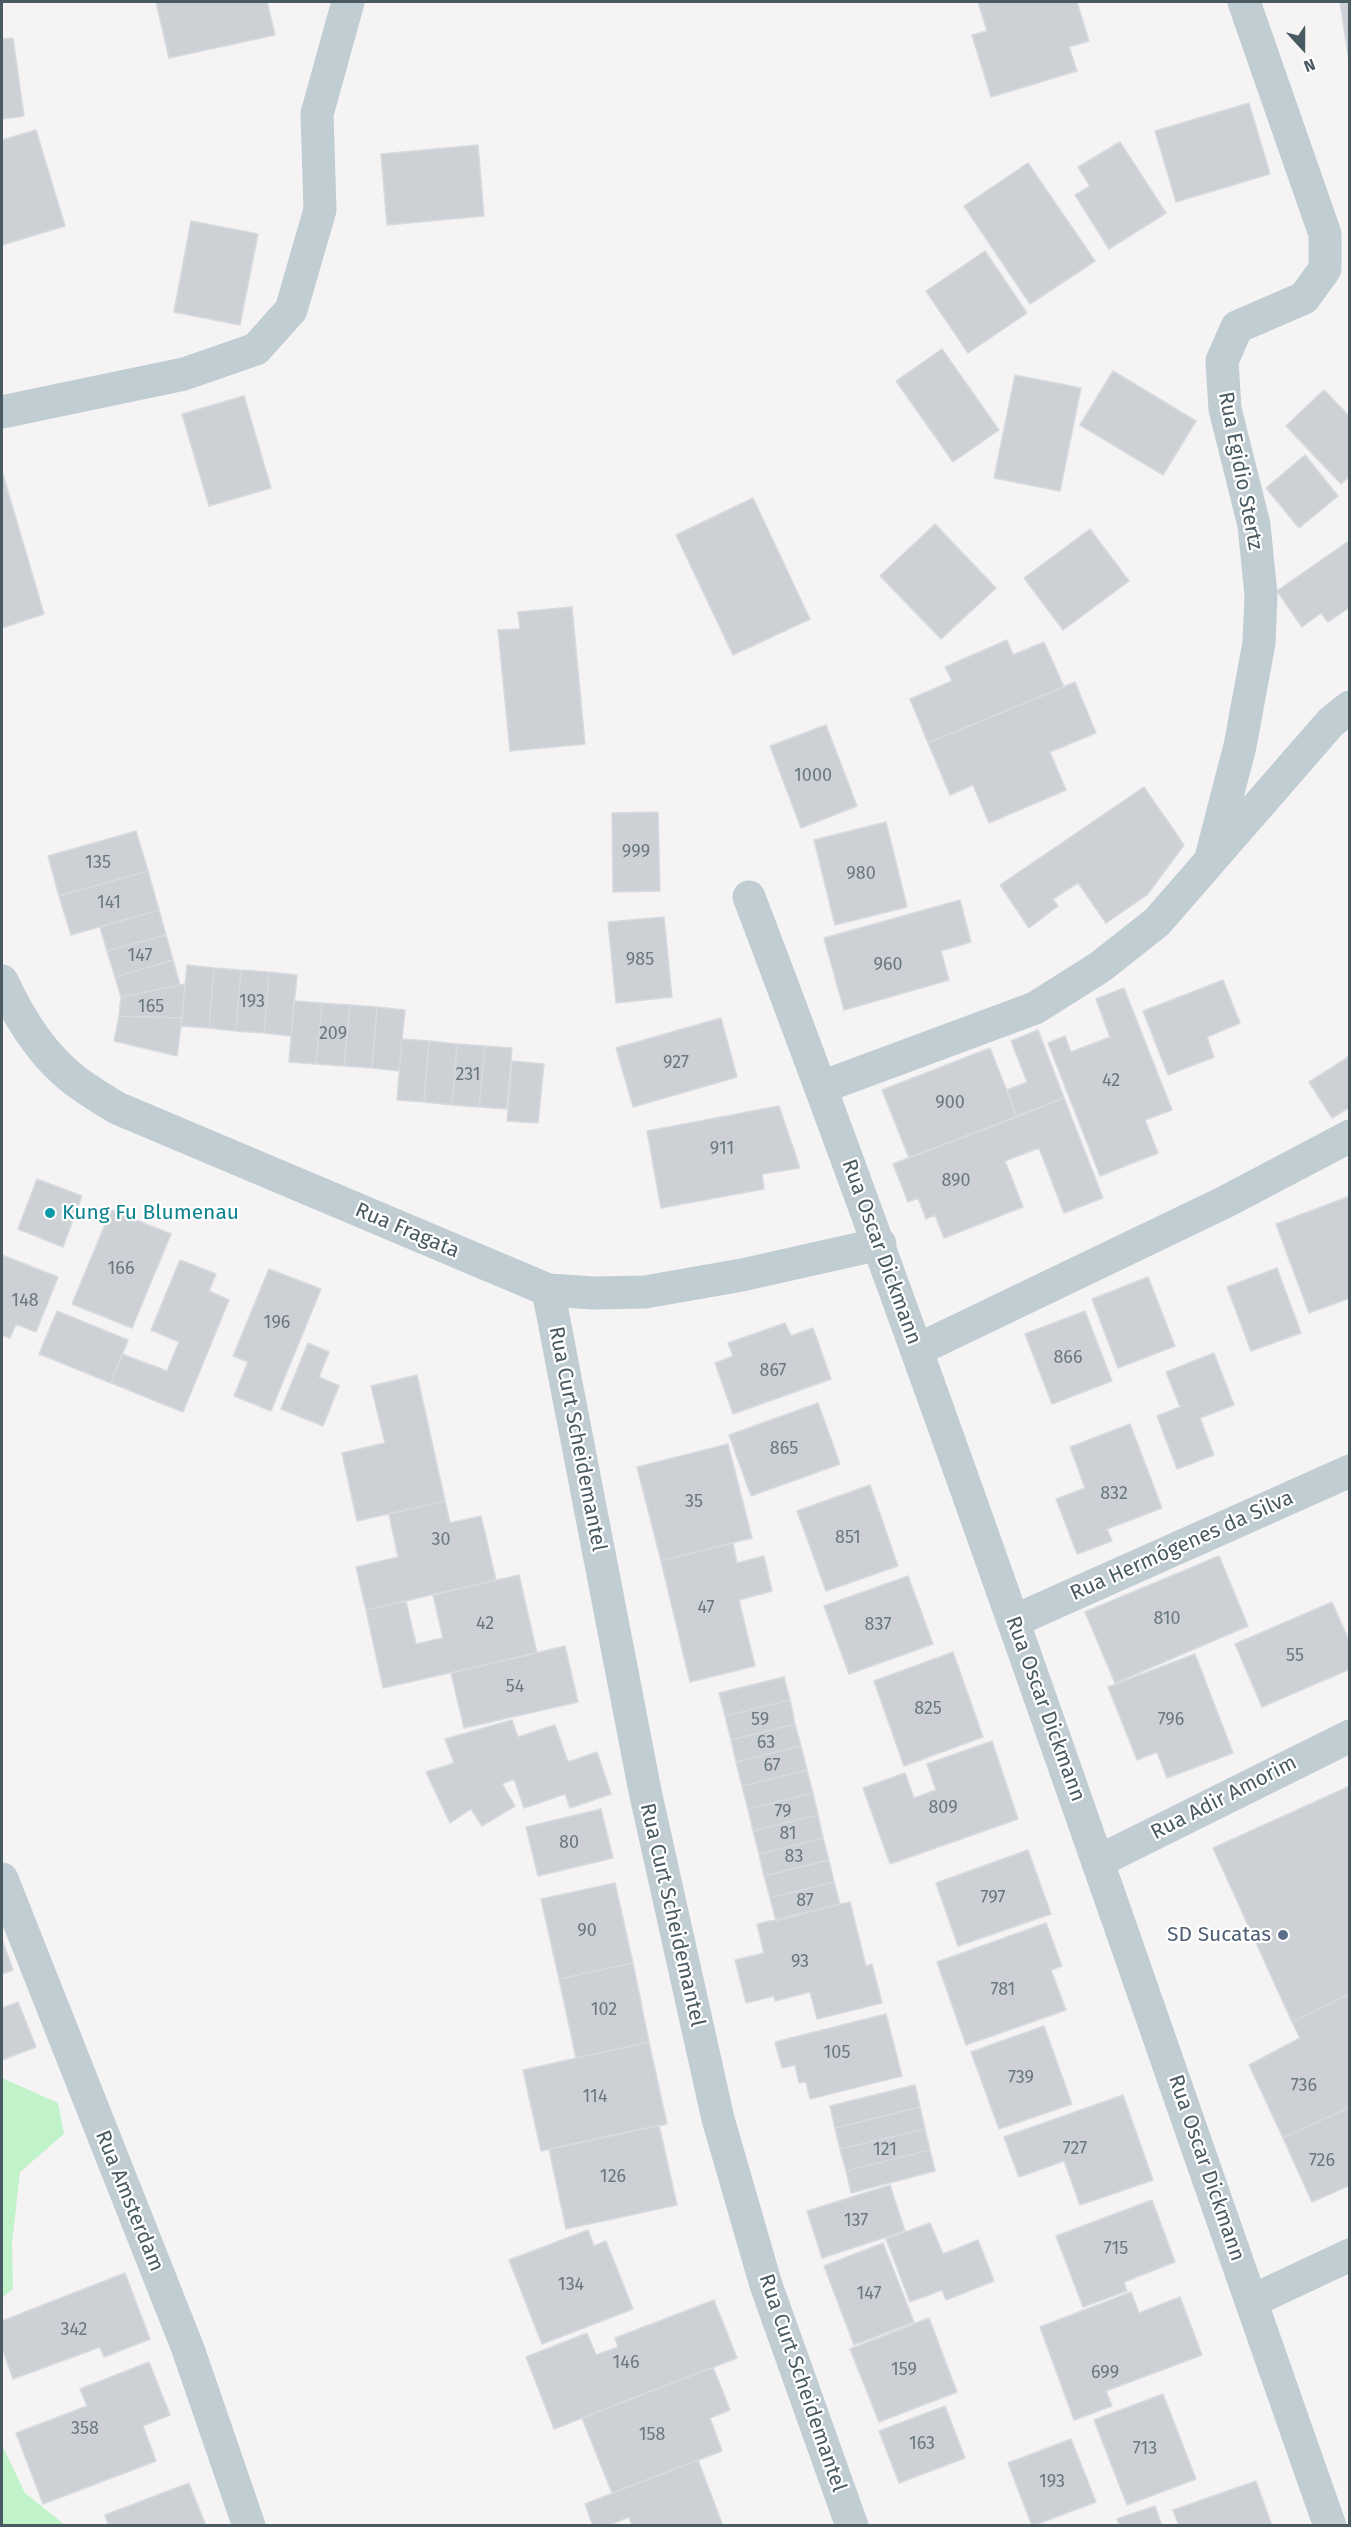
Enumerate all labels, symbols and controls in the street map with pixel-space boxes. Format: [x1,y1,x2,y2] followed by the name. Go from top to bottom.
[1273,18,1333,78] north arrow
[1301,54,1318,76] text: N
[1212,390,1268,552] street label: Rua Egidio Stertz
[794,765,832,787] house number: 1000
[622,841,650,863] house number: 999
[85,852,111,874] house number: 135
[846,863,876,885] house number: 980
[97,892,121,914] house number: 141
[128,945,152,967] house number: 147
[626,949,654,971] house number: 985
[873,954,903,976] house number: 960
[239,991,265,1013] house number: 193
[138,996,164,1018] house number: 165
[319,1023,347,1045] house number: 209
[663,1052,689,1074] house number: 927
[455,1064,481,1086] house number: 231
[1102,1070,1120,1092] house number: 42
[935,1092,965,1114] house number: 900
[710,1138,734,1160] house number: 911
[836,1156,926,1348] street label: Rua Oscar Dickmann
[941,1170,971,1192] house number: 890
[351,1198,463,1264] street label: Rua Fragata
[62,1200,239,1226] place label: Kung Fu Blumenau
[43,1206,57,1220] marker: Kung Fu Blumenau
[108,1258,134,1280] house number: 166
[11,1290,39,1312] house number: 148
[264,1312,290,1334] house number: 196
[543,1324,611,1554] street label: Rua Curt Scheidemantel
[1053,1347,1083,1369] house number: 866
[759,1360,787,1382] house number: 867
[770,1438,798,1460] house number: 865
[1100,1483,1128,1505] house number: 832
[1067,1485,1297,1607] street label: Rua Hermógenes da Silva
[685,1491,703,1513] house number: 35
[835,1527,861,1549] house number: 851
[431,1529,451,1551] house number: 30
[697,1597,715,1619] house number: 47
[1153,1608,1181,1630] house number: 810
[476,1613,494,1635] house number: 42
[1000,1613,1090,1805] street label: Rua Oscar Dickmann
[865,1614,891,1636] house number: 837
[1286,1645,1304,1667] house number: 55
[506,1676,524,1698] house number: 54
[914,1698,942,1720] house number: 825
[751,1709,769,1731] house number: 59
[1158,1709,1184,1731] house number: 796
[757,1732,775,1754] house number: 63
[1147,1750,1301,1846] street label: Rua Adir Amorim
[763,1755,781,1777] house number: 67
[928,1797,958,1819] house number: 809
[634,1801,710,2029] street label: Rua Curt Scheidemantel
[774,1801,792,1823] house number: 79
[779,1823,797,1845] house number: 81
[559,1832,579,1854] house number: 80
[785,1846,803,1868] house number: 83
[981,1887,1005,1909] house number: 797
[796,1890,814,1912] house number: 87
[577,1920,597,1942] house number: 90
[1167,1922,1271,1948] place label: SD Sucatas
[1276,1928,1290,1942] marker: SD Sucatas
[791,1951,809,1973] house number: 93
[991,1979,1015,2001] house number: 781
[591,1999,617,2021] house number: 102
[824,2042,850,2064] house number: 105
[1008,2067,1034,2089] house number: 739
[1162,2071,1250,2265] street label: Rua Oscar Dickmann
[1291,2075,1317,2097] house number: 736
[583,2086,607,2108] house number: 114
[89,2127,169,2275] street label: Rua Amsterdam
[1063,2138,1087,2160] house number: 727
[873,2139,897,2161] house number: 121
[1309,2150,1335,2172] house number: 726
[600,2166,626,2188] house number: 126
[844,2210,868,2232] house number: 137
[1104,2238,1128,2260] house number: 715
[753,2271,851,2495] street label: Rua Curt Scheidemantel
[558,2274,584,2296] house number: 134
[857,2283,881,2305] house number: 147
[60,2319,88,2341] house number: 342
[613,2352,639,2374] house number: 146
[891,2359,917,2381] house number: 159
[1091,2362,1119,2384] house number: 699
[71,2418,99,2440] house number: 358
[639,2424,665,2446] house number: 158
[909,2433,935,2455] house number: 163
[1133,2438,1157,2460] house number: 713
[1039,2471,1065,2493] house number: 193

